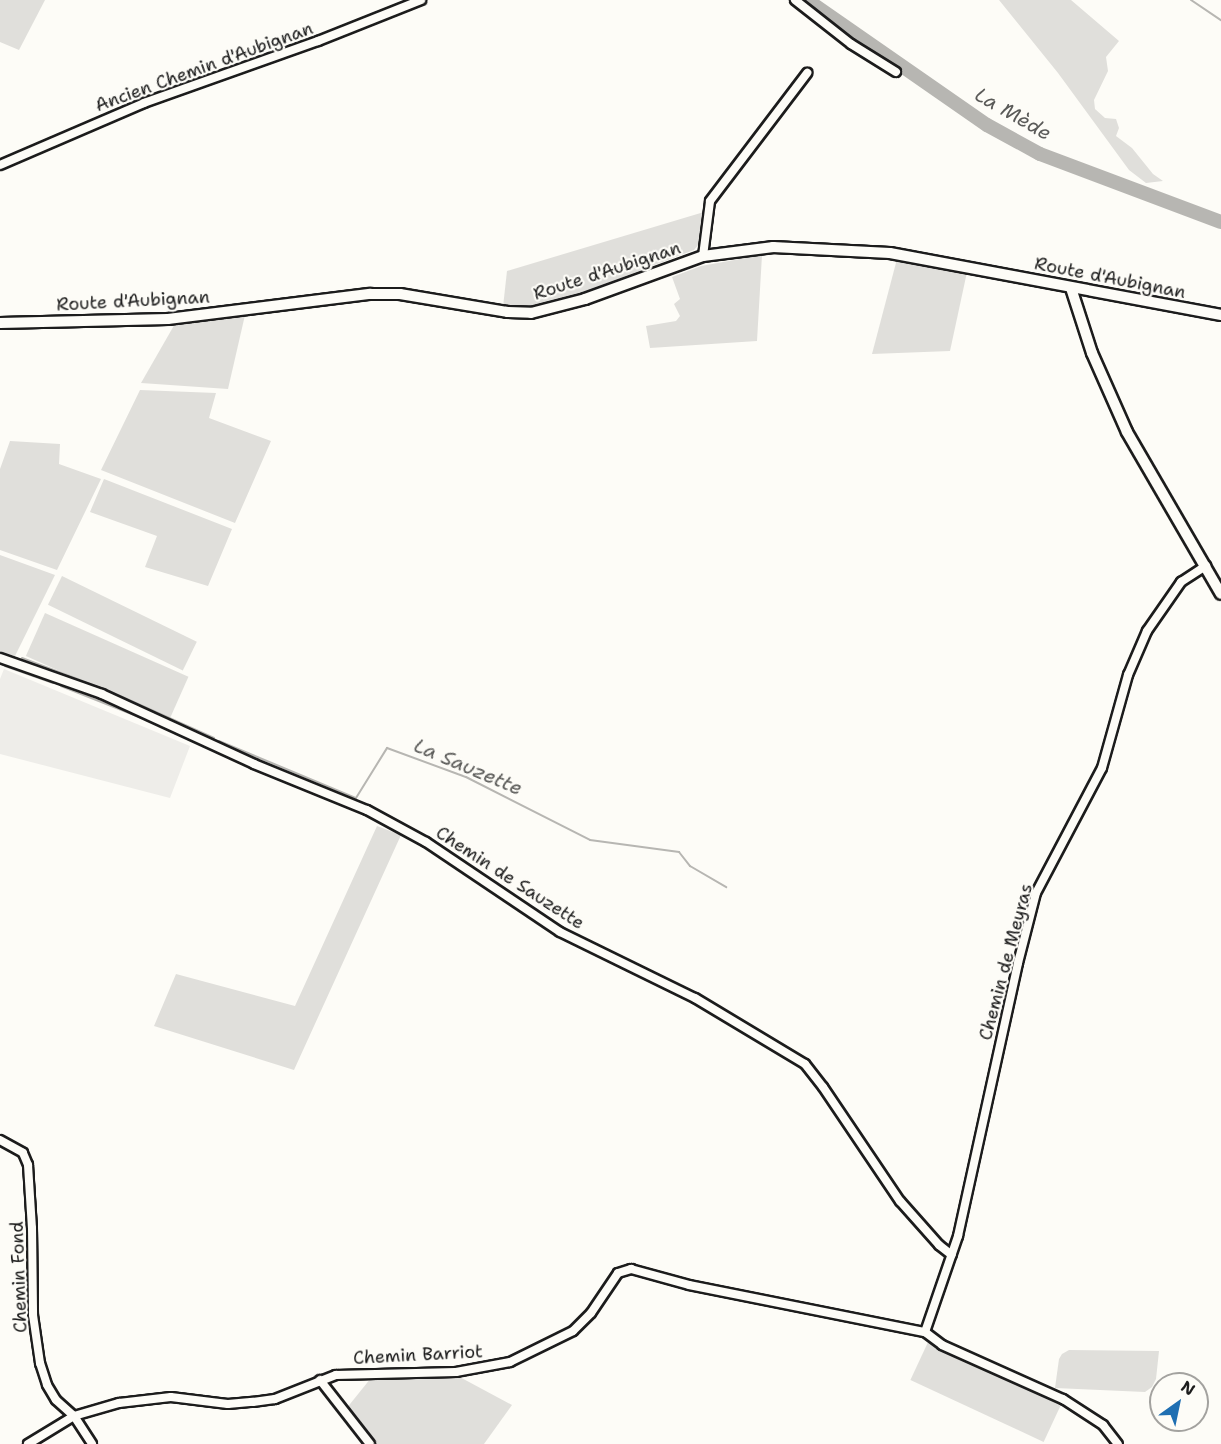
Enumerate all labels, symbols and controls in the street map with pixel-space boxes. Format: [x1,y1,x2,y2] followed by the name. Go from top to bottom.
[92,17,316,117] street label: Ancien Chemin d'Aubignan
[971,83,1055,145] water label: La Mède
[531,237,683,305] street label: Route d'Aubignan
[1033,253,1187,303] street label: Route d'Aubignan
[56,286,210,316] street label: Route d'Aubignan
[410,733,526,801] water label: La Sauzette
[432,822,588,934] street label: Chemin de Sauzette
[975,881,1037,1043] street label: Chemin de Meyras
[6,1221,32,1333] street label: Chemin Fond
[353,1341,483,1369] street label: Chemin Barriot
[1149,1372,1209,1432] north arrow
[1177,1376,1199,1400] text: N

